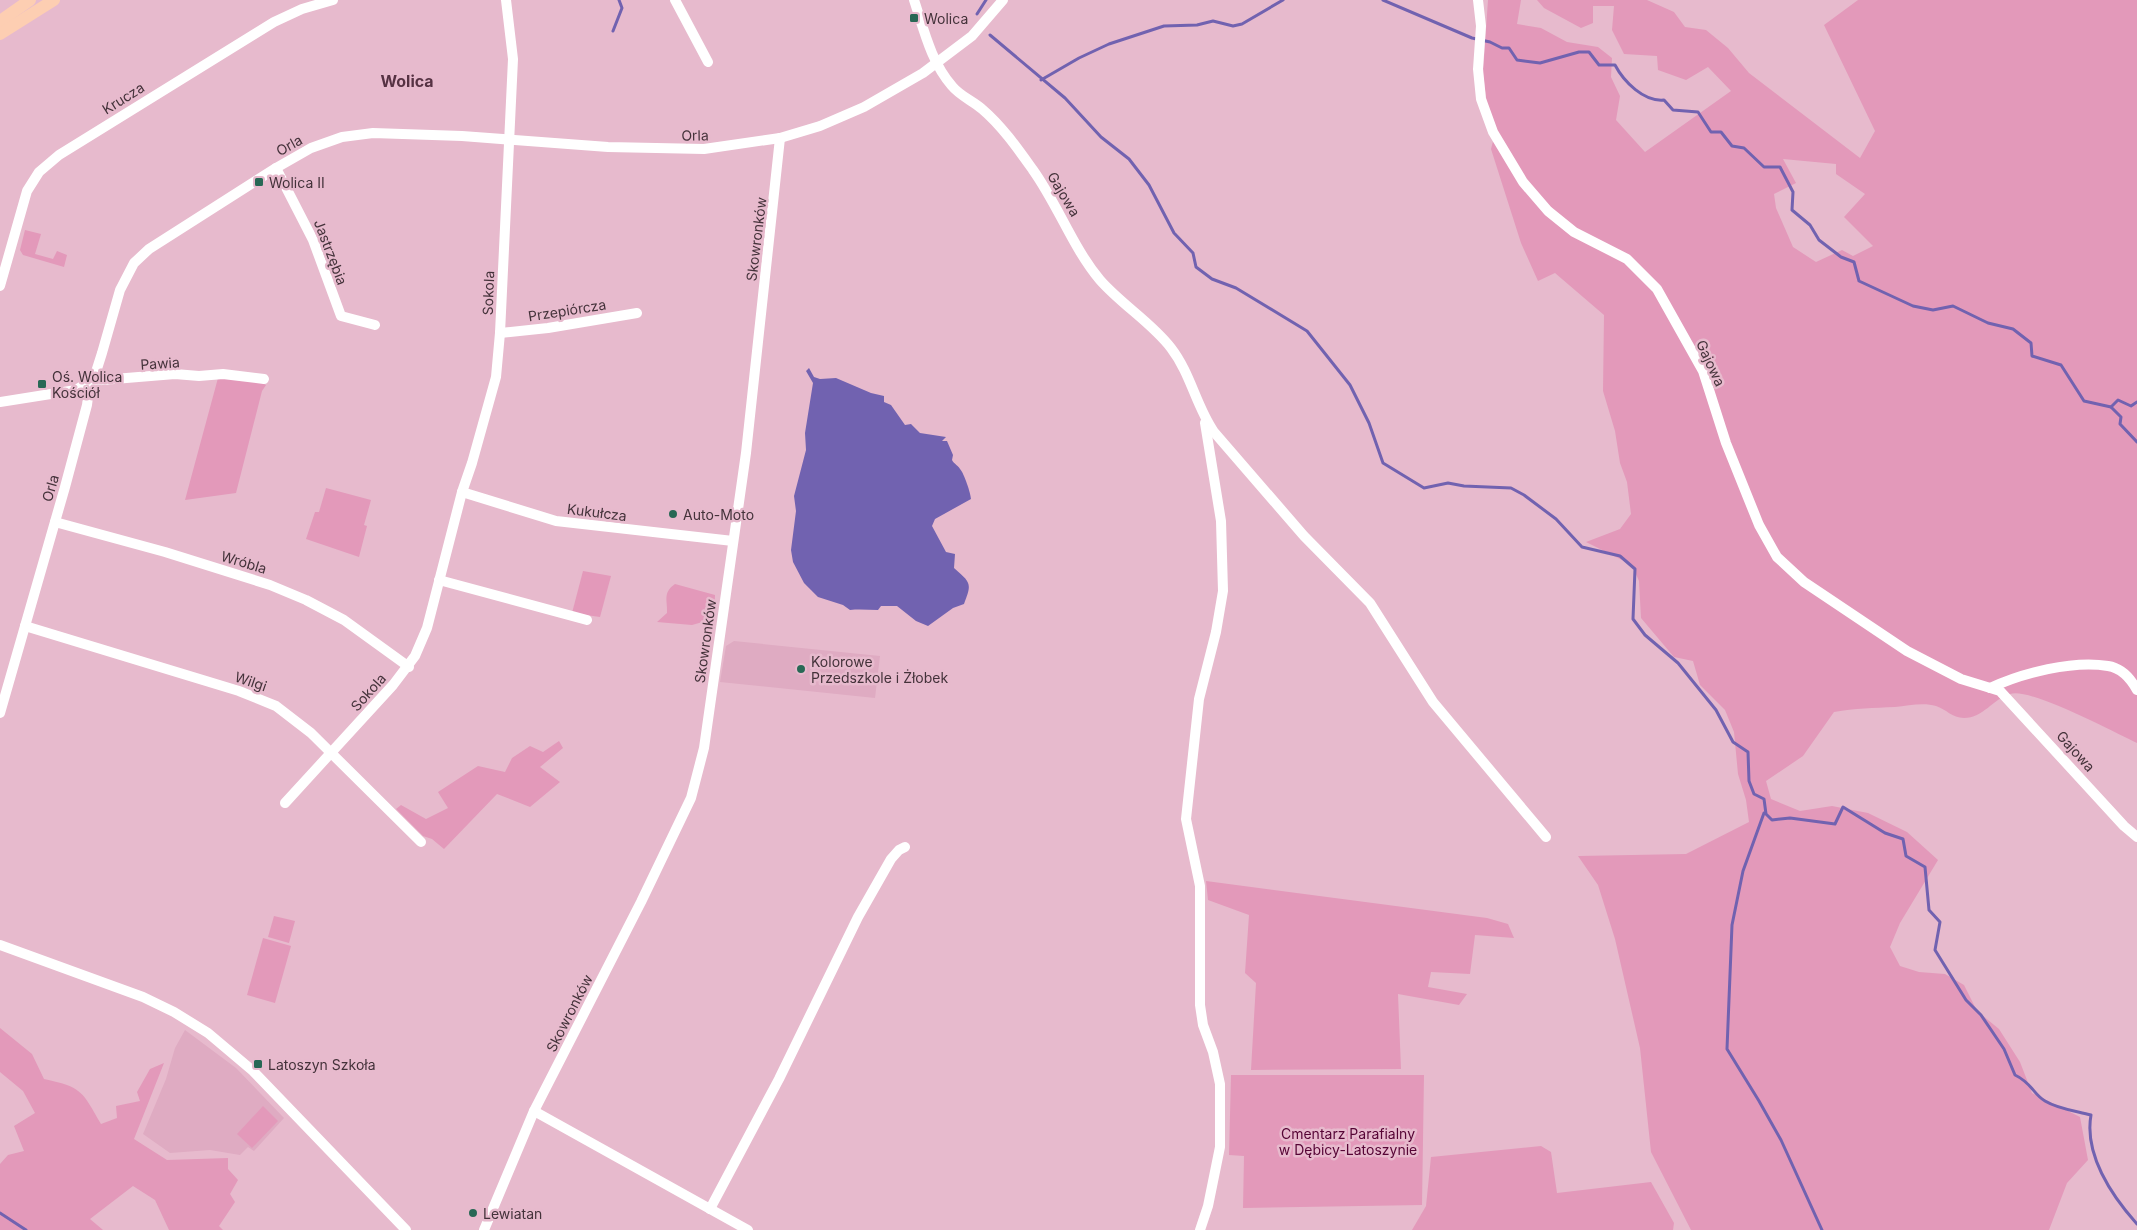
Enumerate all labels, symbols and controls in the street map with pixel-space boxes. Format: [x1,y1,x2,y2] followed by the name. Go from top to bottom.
[924,10,968,27] place label: Wolica
[908,12,920,24] marker: Wolica
[380,71,434,91] district label: Wolica
[99,79,147,117] street label: Krucza
[681,126,709,144] street label: Orla
[273,131,305,159] street label: Orla
[1044,169,1084,219] street label: Gajowa
[269,174,325,191] place label: Wolica II
[253,176,265,188] marker: Wolica II
[742,196,770,282] street label: Skowronków
[311,217,351,287] street label: Jastrzębia
[479,271,497,315] street label: Sokola
[527,295,607,325] street label: Przepiórcza
[1693,337,1729,389] street label: Gajowa
[140,353,180,373] street label: Pawia
[52,368,122,401] place label: Oś. Wolica Kościół
[36,378,48,390] marker: Oś. Wolica Kościół
[38,472,62,504] street label: Orla
[566,500,628,524] street label: Kukułcza
[683,506,754,523] place label: Auto-Moto
[667,508,679,520] marker: Auto-Moto
[219,547,269,577] street label: Wróbla
[691,598,719,684] street label: Skowronków
[811,653,949,686] place label: Kolorowe Przedszkole i Żłobek
[795,663,807,675] marker: Kolorowe Przedszkole i Żłobek
[233,668,269,694] street label: Wilgi
[347,670,389,714] street label: Sokola
[2053,727,2099,775] street label: Gajowa
[542,971,596,1055] street label: Skowronków
[268,1056,376,1073] place label: Latoszyn Szkoła
[252,1058,264,1070] marker: Latoszyn Szkoła
[1279,1125,1417,1158] park label: Cmentarz Parafialny w Dębicy-Latoszynie
[483,1205,542,1222] place label: Lewiatan
[467,1207,479,1219] marker: Lewiatan

